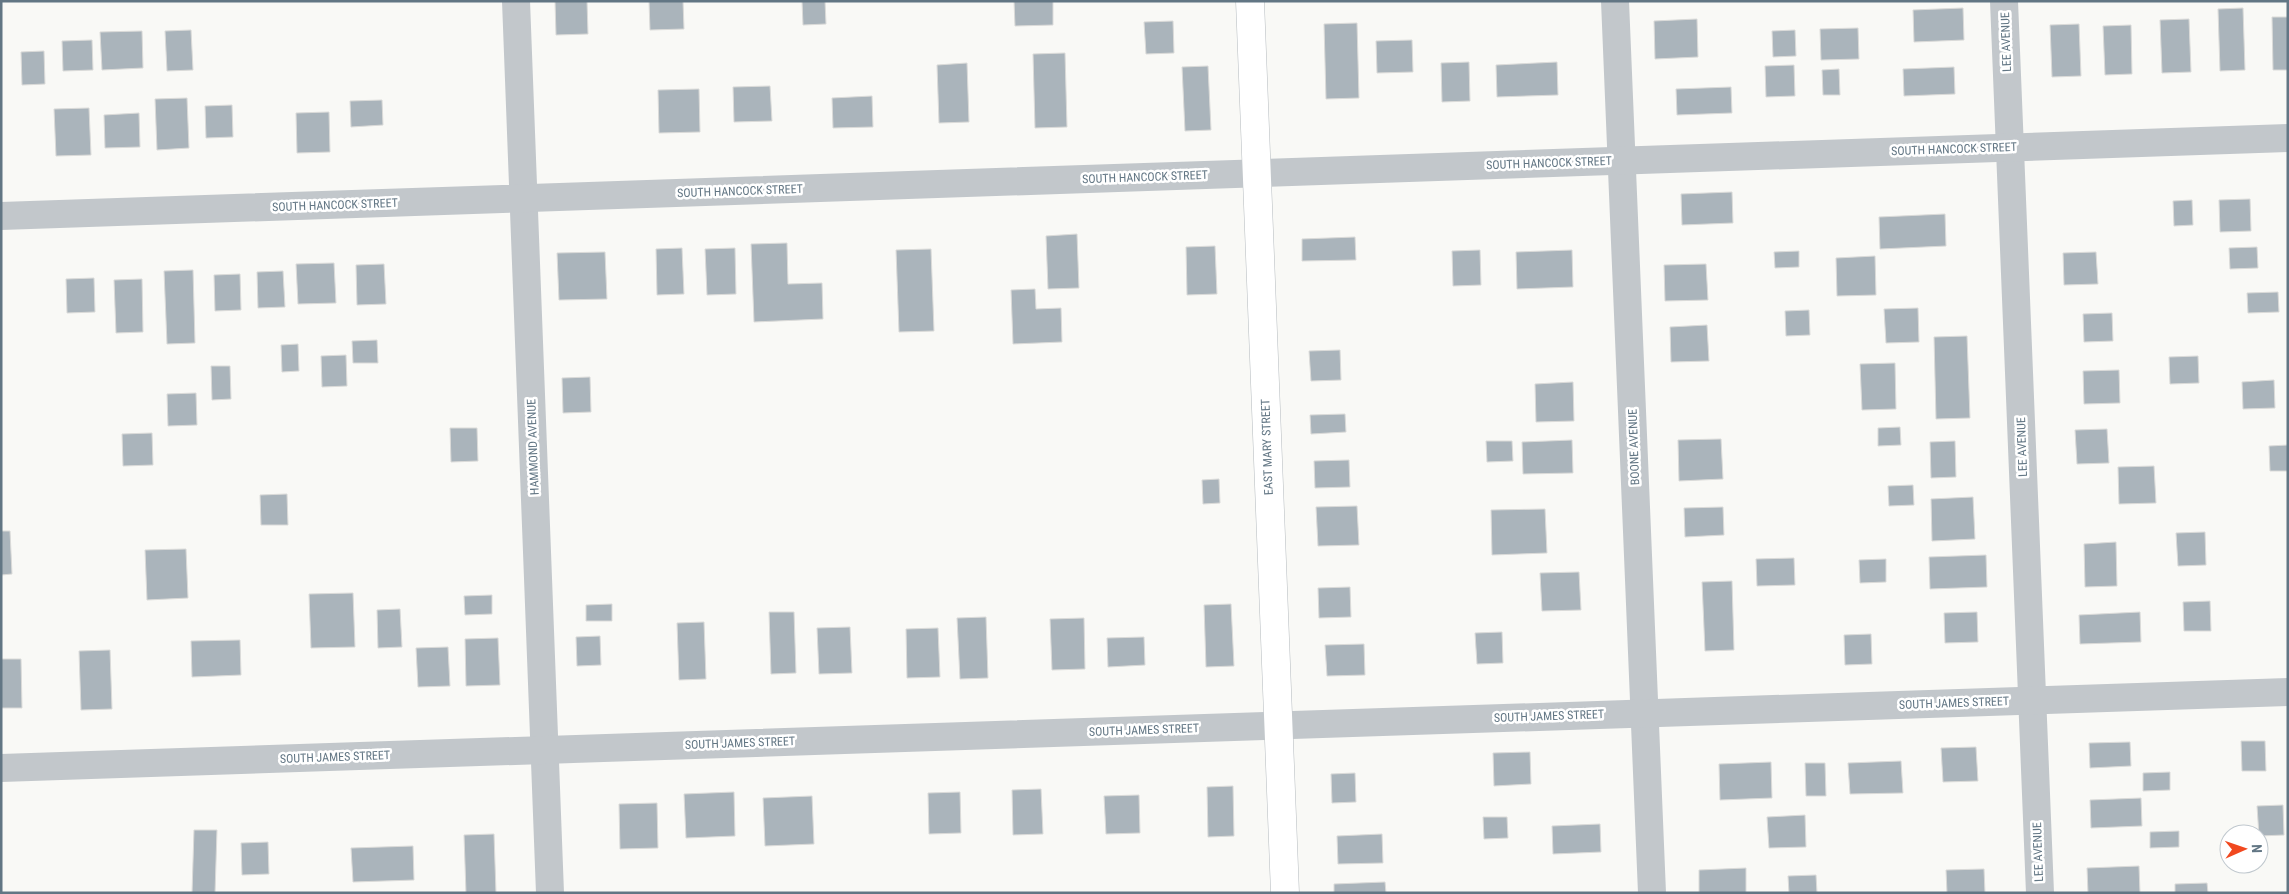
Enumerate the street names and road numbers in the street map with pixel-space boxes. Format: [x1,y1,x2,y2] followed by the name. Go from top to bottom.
[1998,12,2014,72] street label: LEE AVENUE
[1891,140,2017,158] street label: SOUTH HANCOCK STREET
[1486,154,1612,172] street label: SOUTH HANCOCK STREET
[1082,168,1208,186] street label: SOUTH HANCOCK STREET
[677,182,803,200] street label: SOUTH HANCOCK STREET
[272,196,398,214] street label: SOUTH HANCOCK STREET
[524,399,542,495] street label: HAMMOND AVENUE
[1258,399,1276,495] street label: EAST MARY STREET
[1626,409,1642,485] street label: BOONE AVENUE
[2014,417,2030,477] street label: LEE AVENUE
[1899,694,2009,712] street label: SOUTH JAMES STREET
[1494,707,1604,725] street label: SOUTH JAMES STREET
[1089,721,1199,739] street label: SOUTH JAMES STREET
[685,734,795,752] street label: SOUTH JAMES STREET
[280,748,390,766] street label: SOUTH JAMES STREET
[2030,822,2046,882] street label: LEE AVENUE

